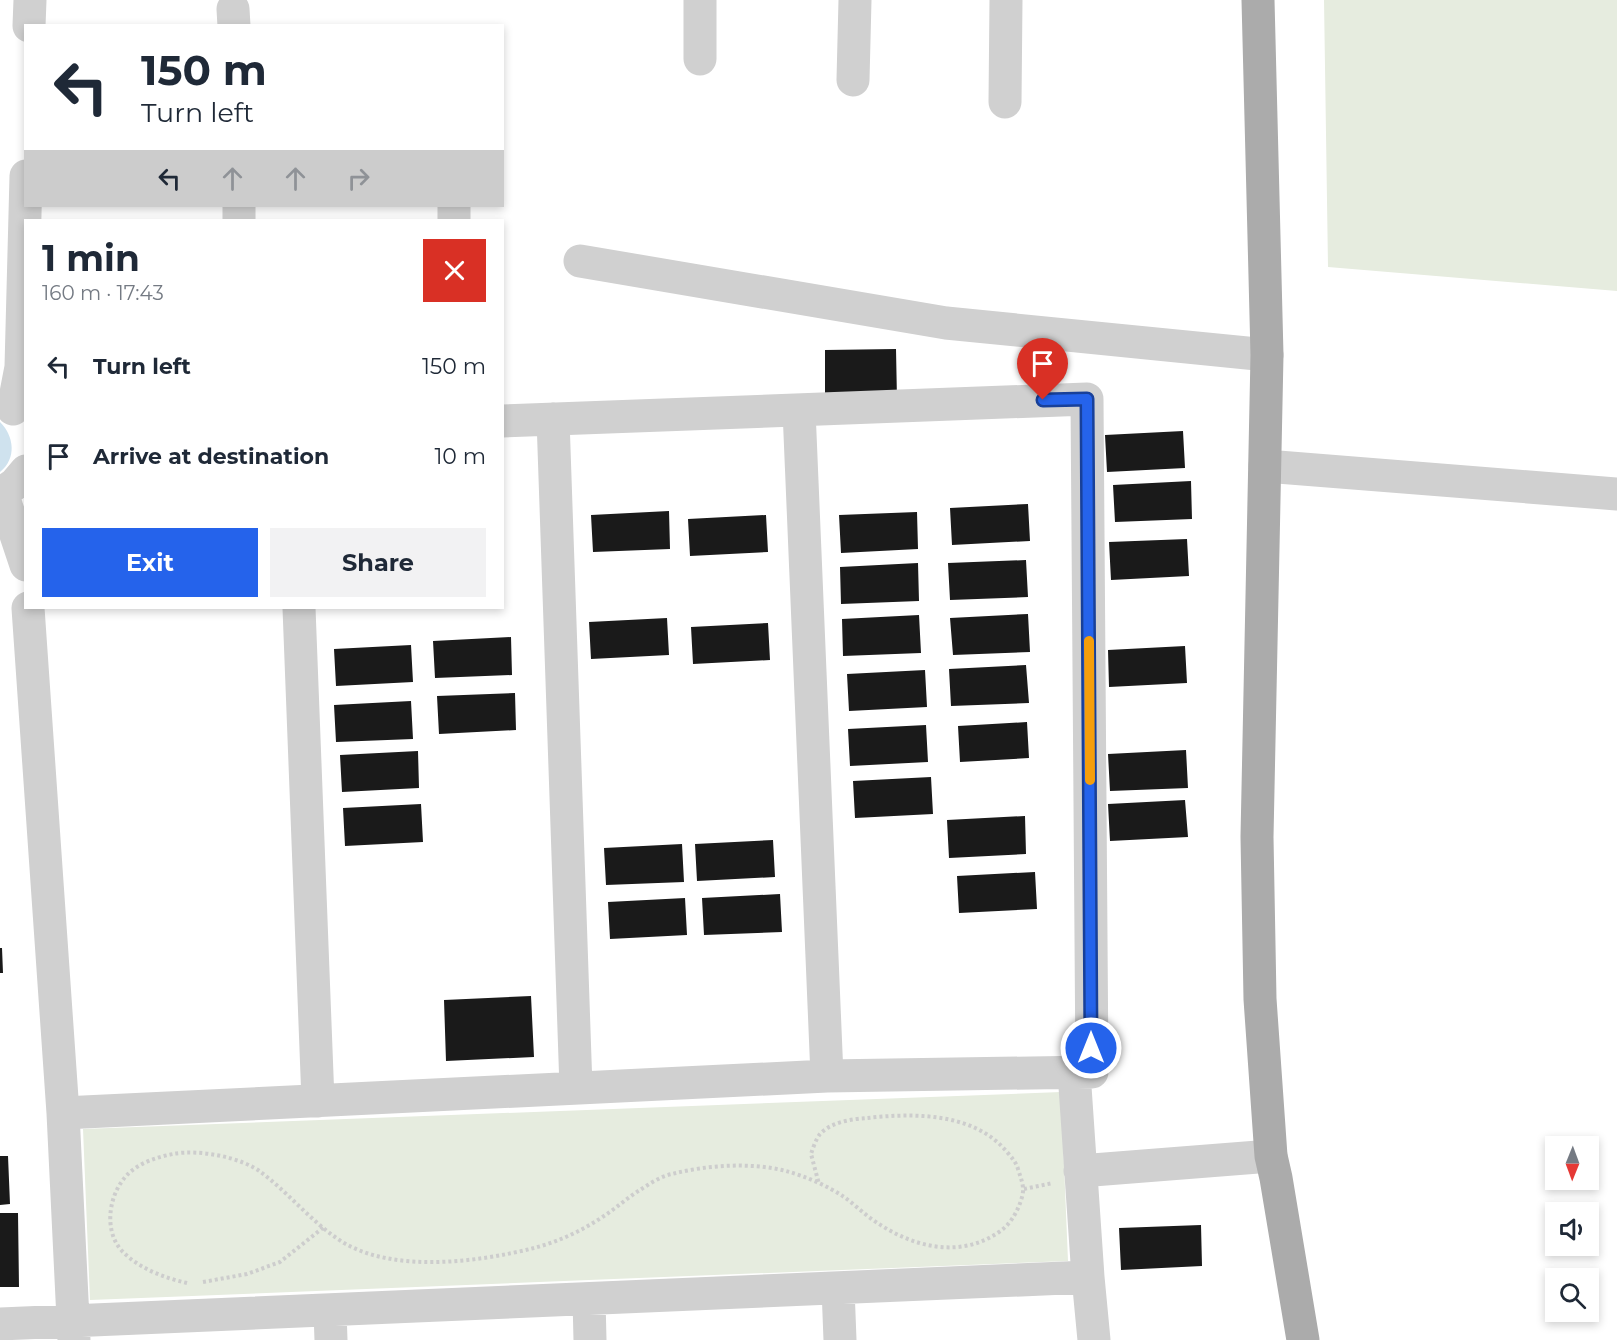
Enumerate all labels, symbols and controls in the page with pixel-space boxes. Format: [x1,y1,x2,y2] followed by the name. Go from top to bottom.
[141,44,267,96] text: 150 m
[42,48,120,126] icon: left
[141,96,254,129] text: Turn left
[153,162,186,195] icon: left
[216,162,249,195] icon: ahead
[279,162,312,195] icon: ahead
[342,162,375,195] icon: right
[42,236,140,280] text: 1 min
[423,239,486,302] button: close
[42,281,164,305] text: 160 m · 17:43
[1017,338,1068,400] pin
[1026,347,1059,380] icon: arrive
[42,350,75,383] icon: left
[93,353,191,380] text: Turn left
[422,353,486,380] text: 150 m
[42,440,75,473] icon: arrive
[93,443,329,470] text: Arrive at destination
[434,443,486,470] text: 10 m
[42,528,258,597] button: Exit
[270,528,486,597] button: Share
[1059,1016,1123,1080] position arrow
[1545,1136,1599,1190] north arrow
[1545,1136,1599,1322] map controls
[1545,1202,1599,1256] button: sound
[1545,1268,1599,1322] button: search

